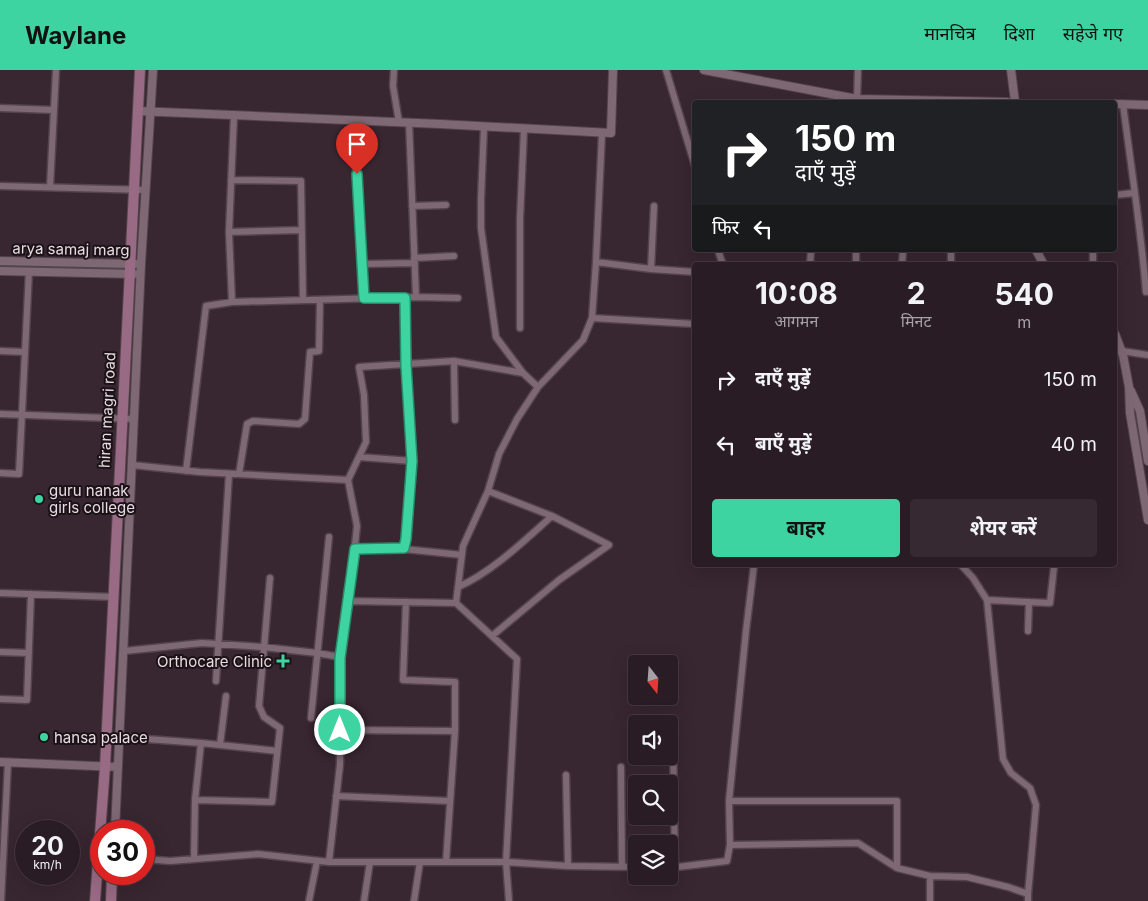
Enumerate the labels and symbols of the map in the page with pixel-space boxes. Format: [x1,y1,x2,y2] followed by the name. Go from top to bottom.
[336,123,378,174] pin
[12,238,130,260] street label: arya samaj marg
[94,351,120,469] street label: hiran magri road
[49,481,135,517] place label: guru nanak girls college
[33,493,45,505] marker: guru nanak girls college
[157,652,272,671] place label: Orthocare Clinic
[276,654,290,668] marker: Orthocare Clinic
[628,655,678,705] north arrow
[313,703,365,755] position arrow
[54,728,148,747] place label: hansa palace
[38,731,50,743] marker: hansa palace
[90,820,155,885] speed limit sign: 30

